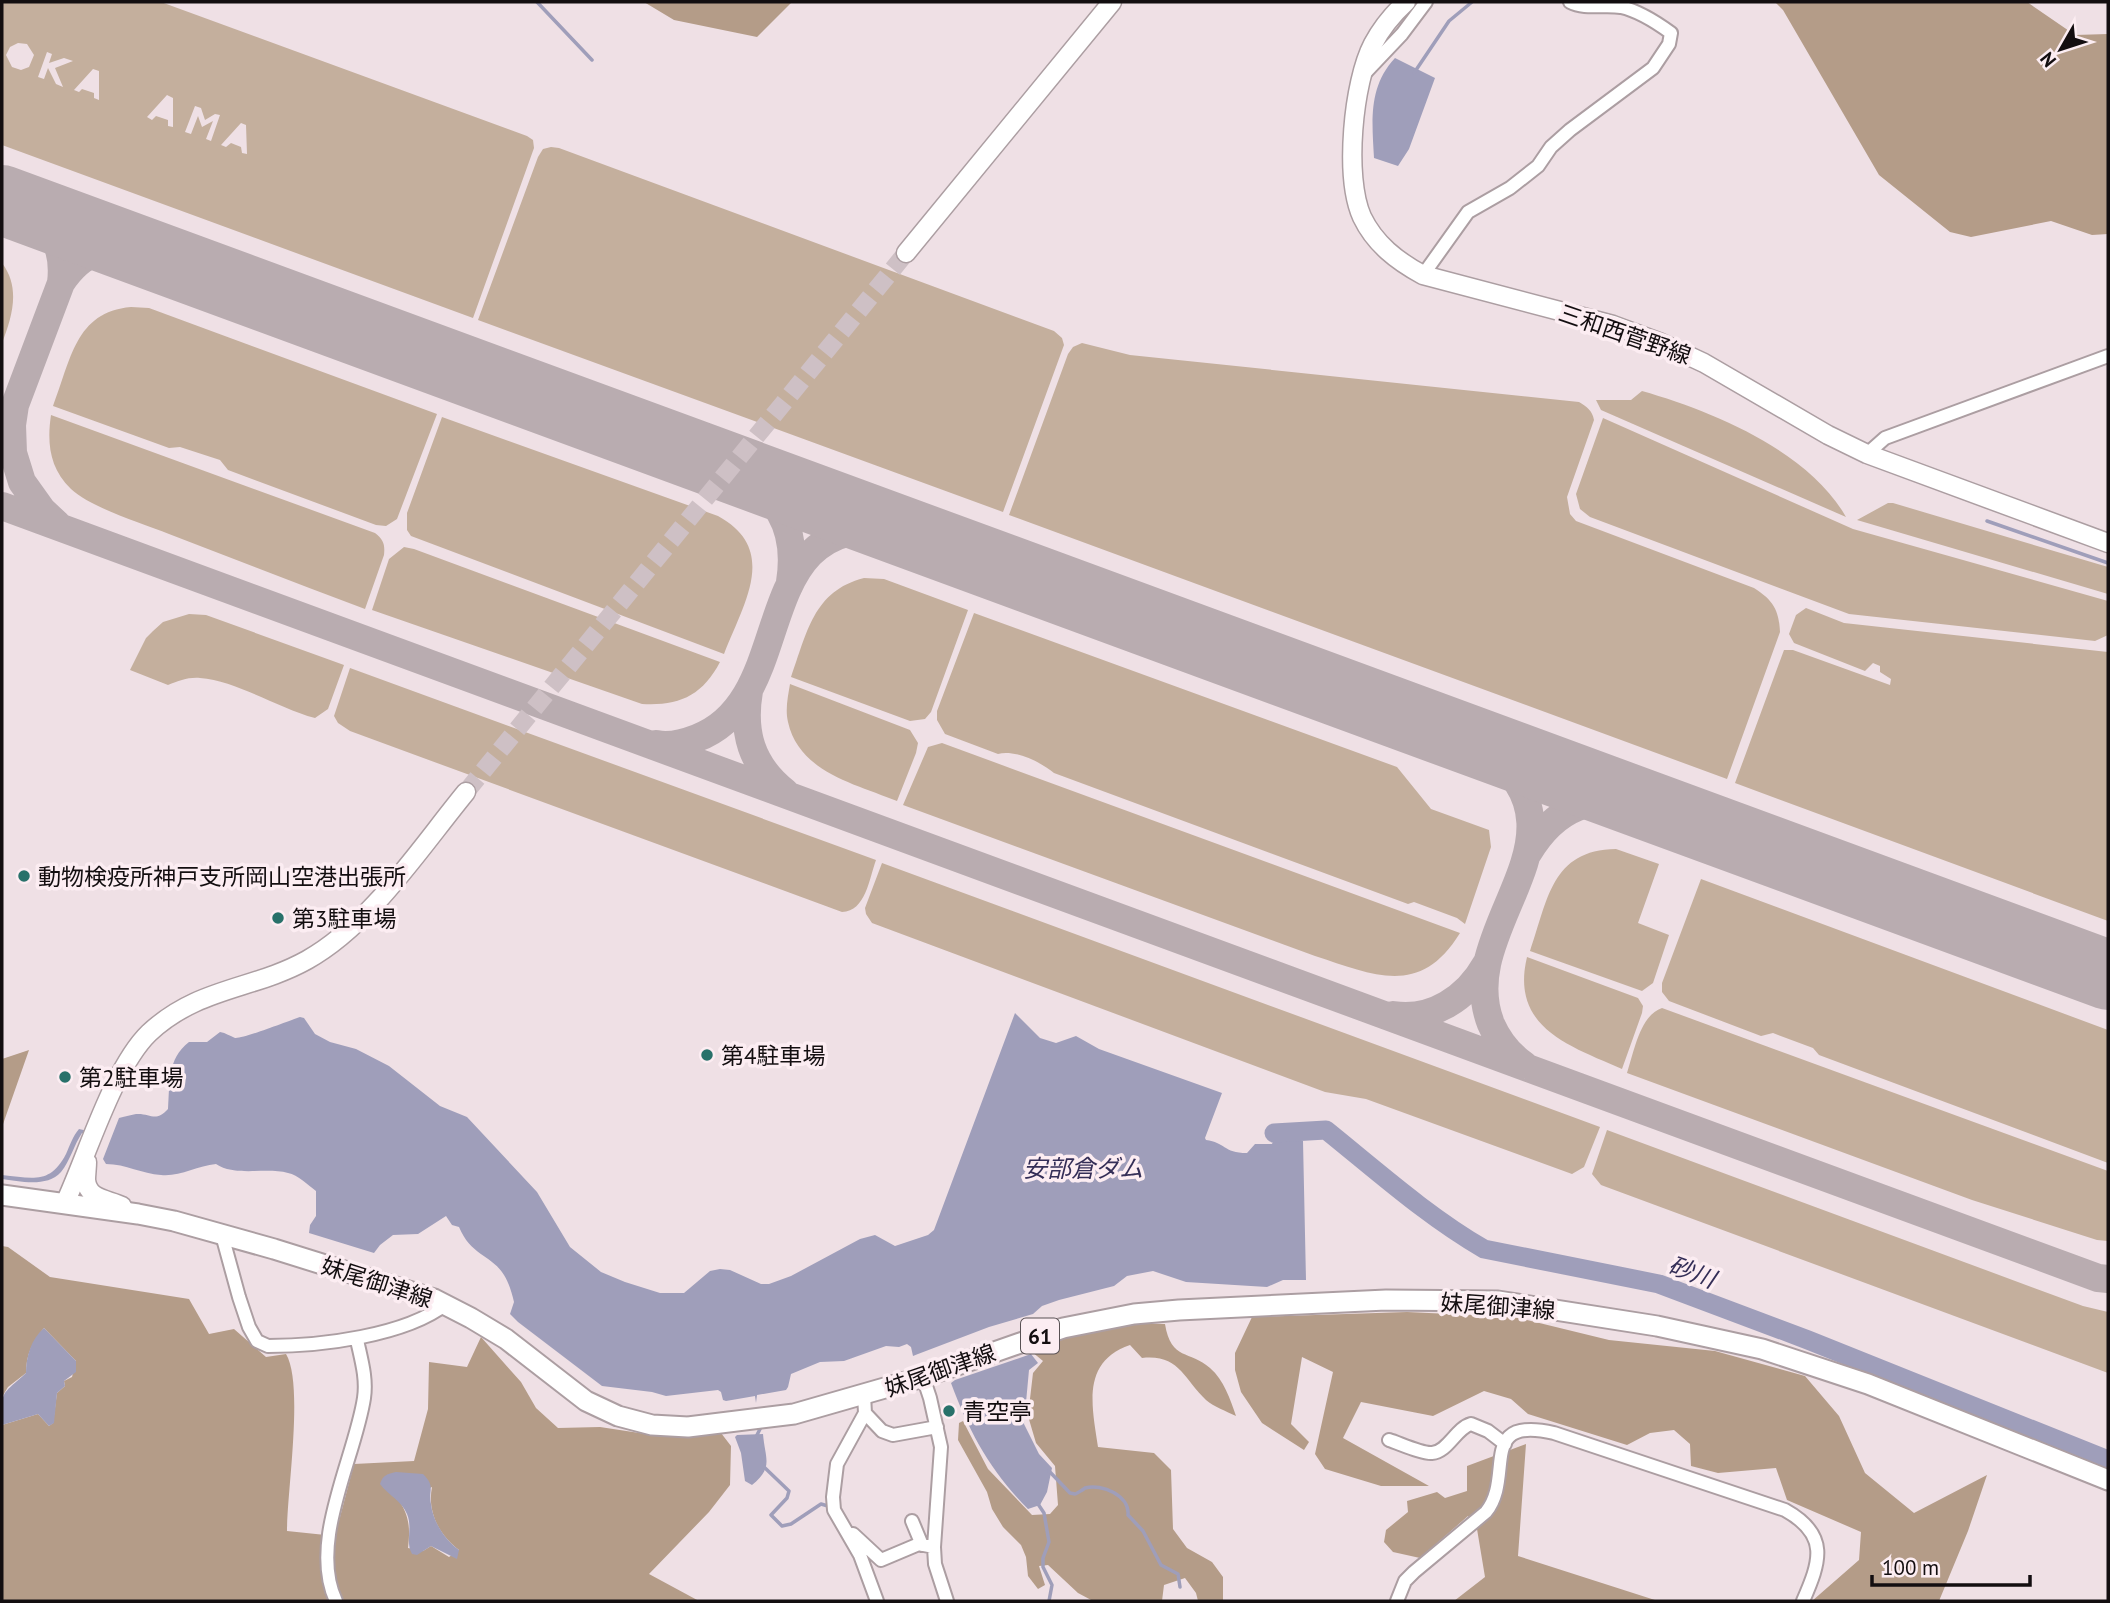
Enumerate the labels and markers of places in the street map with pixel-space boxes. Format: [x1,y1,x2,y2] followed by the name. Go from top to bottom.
[38,862,406,891] place label: 動物検疫所神戸支所岡山空港出張所
[16,868,32,884] marker: 動物検疫所神戸支所岡山空港出張所
[292,904,397,933] place label: 第3駐車場
[270,910,286,926] marker: 第3駐車場
[721,1041,826,1070] place label: 第4駐車場
[699,1047,715,1063] marker: 第4駐車場
[79,1063,184,1092] place label: 第2駐車場
[57,1069,73,1085] marker: 第2駐車場
[963,1397,1032,1426] place label: 青空亭
[941,1403,957,1419] marker: 青空亭

